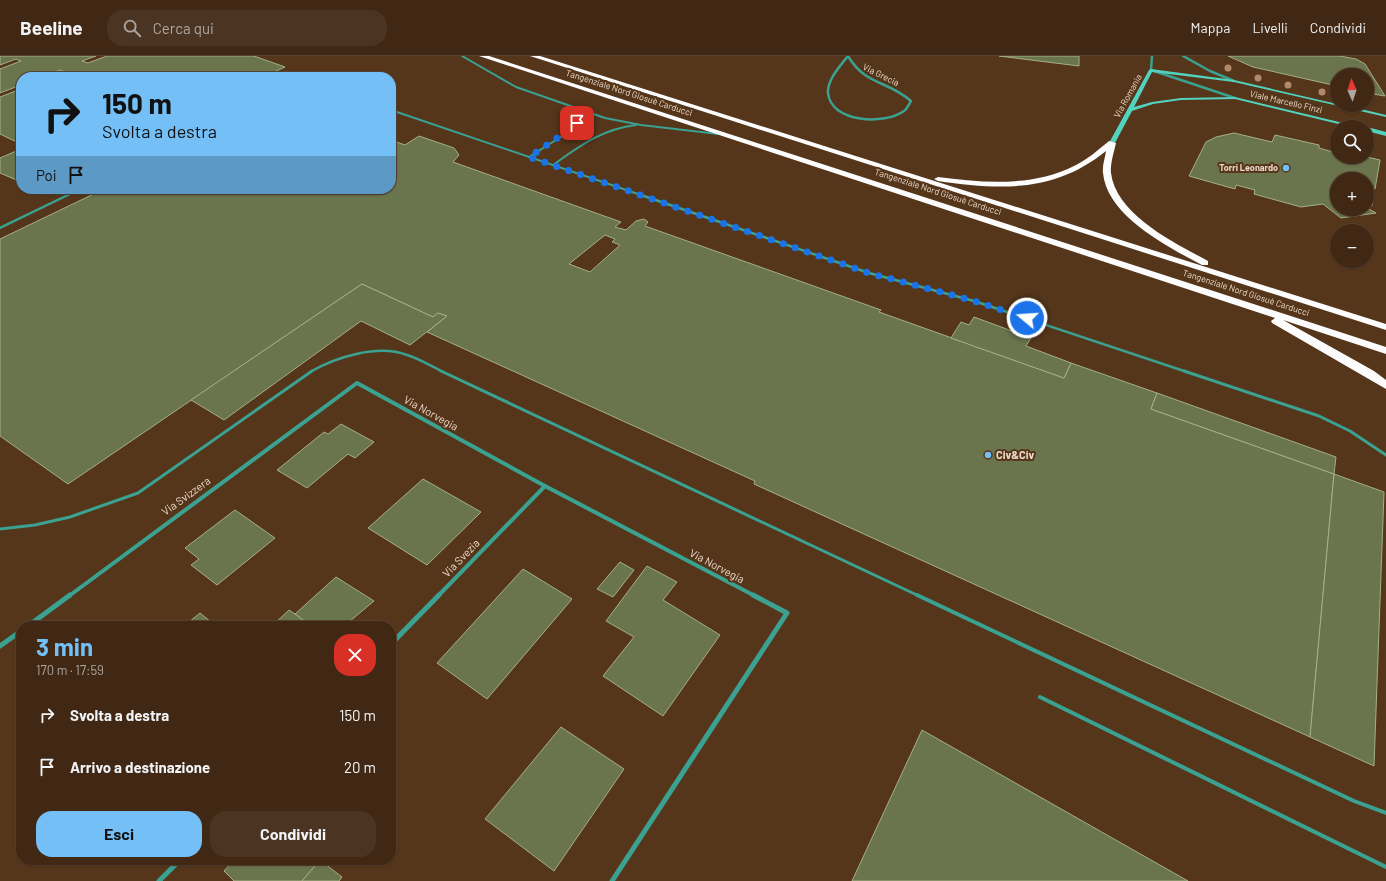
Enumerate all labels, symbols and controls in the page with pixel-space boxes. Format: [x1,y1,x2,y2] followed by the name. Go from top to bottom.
[107,10,387,46] search box
[20,16,83,39] text: Beeline
[121,17,143,39] icon: search
[153,19,214,37] text: Cerca qui
[1191,19,1230,36] text: Mappa
[1252,19,1288,36] text: Livelli
[1310,19,1366,36] text: Condividi
[861,61,901,88] street label: Via Grecia
[564,67,694,118] street label: Tangenziale Nord Giosuè Carducci
[1330,68,1374,112] north arrow
[1330,68,1374,268] map controls
[1111,72,1144,119] street label: Via Romania
[102,86,172,120] text: 150 m
[36,88,88,140] icon: right
[1249,88,1323,115] street label: Viale Marcello Finzi
[560,106,594,140] pin
[566,112,588,134] icon: arrive
[102,120,217,142] text: Svolta a destra
[1330,120,1374,164] button: search
[1219,162,1278,173] place label: Torri Leonardo
[1281,163,1291,173] marker: Torri Leonardo
[65,164,87,186] icon: arrive
[36,166,57,184] text: Poi
[873,166,1003,217] street label: Tangenziale Nord Giosuè Carducci
[1330,172,1374,216] button: +
[1330,224,1374,268] button: −
[1181,267,1311,318] street label: Tangenziale Nord Giosuè Carducci
[1006,297,1048,339] position arrow
[402,392,461,433] street label: Via Norvegia
[996,448,1034,461] place label: Civ&Civ
[983,450,993,460] marker: Civ&Civ
[159,474,213,518] street label: Via Svizzera
[439,536,482,579] street label: Via Svezia
[688,546,747,585] street label: Via Norvegia
[36,632,93,661] text: 3 min
[334,634,376,676] button: close
[36,662,104,678] text: 170 m · 17:59
[36,704,58,726] icon: right
[70,706,169,724] text: Svolta a destra
[339,706,376,724] text: 150 m
[36,756,58,778] icon: arrive
[70,758,210,776] text: Arrivo a destinazione
[344,758,376,776] text: 20 m
[36,811,202,857] button: Esci
[210,811,376,857] button: Condividi

